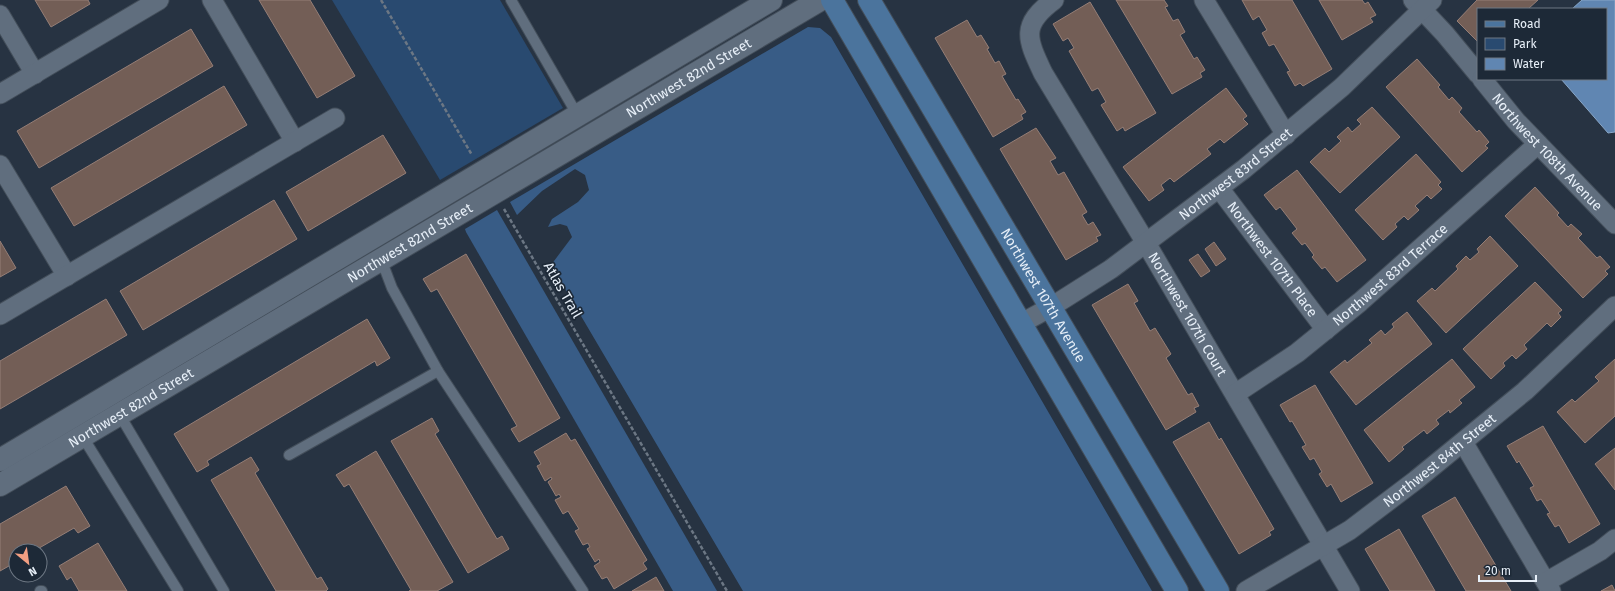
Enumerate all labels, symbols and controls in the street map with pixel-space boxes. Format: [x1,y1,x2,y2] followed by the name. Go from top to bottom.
[1477,8,1607,80] legend
[1513,17,1541,31] text: Road
[623,34,755,122] street label: Northwest 82nd Street
[1513,37,1537,51] text: Park
[1513,57,1545,71] text: Water
[1488,90,1606,215] street label: Northwest 108th Avenue
[1176,124,1296,224] street label: Northwest 83rd Street
[1223,198,1321,320] street label: Northwest 107th Place
[344,199,476,287] street label: Northwest 82nd Street
[1329,220,1451,330] street label: Northwest 83rd Terrace
[997,225,1089,366] street label: Northwest 107th Avenue
[1144,249,1231,380] street label: Northwest 107th Court
[540,259,585,321] street label: Atlas Trail
[66,364,197,452] street label: Northwest 82nd Street
[1380,410,1500,511] street label: Northwest 84th Street
[8,543,48,583] north arrow
[1479,557,1536,583] scale bar
[26,564,39,579] text: N
[1485,564,1511,578] text: 20 m

